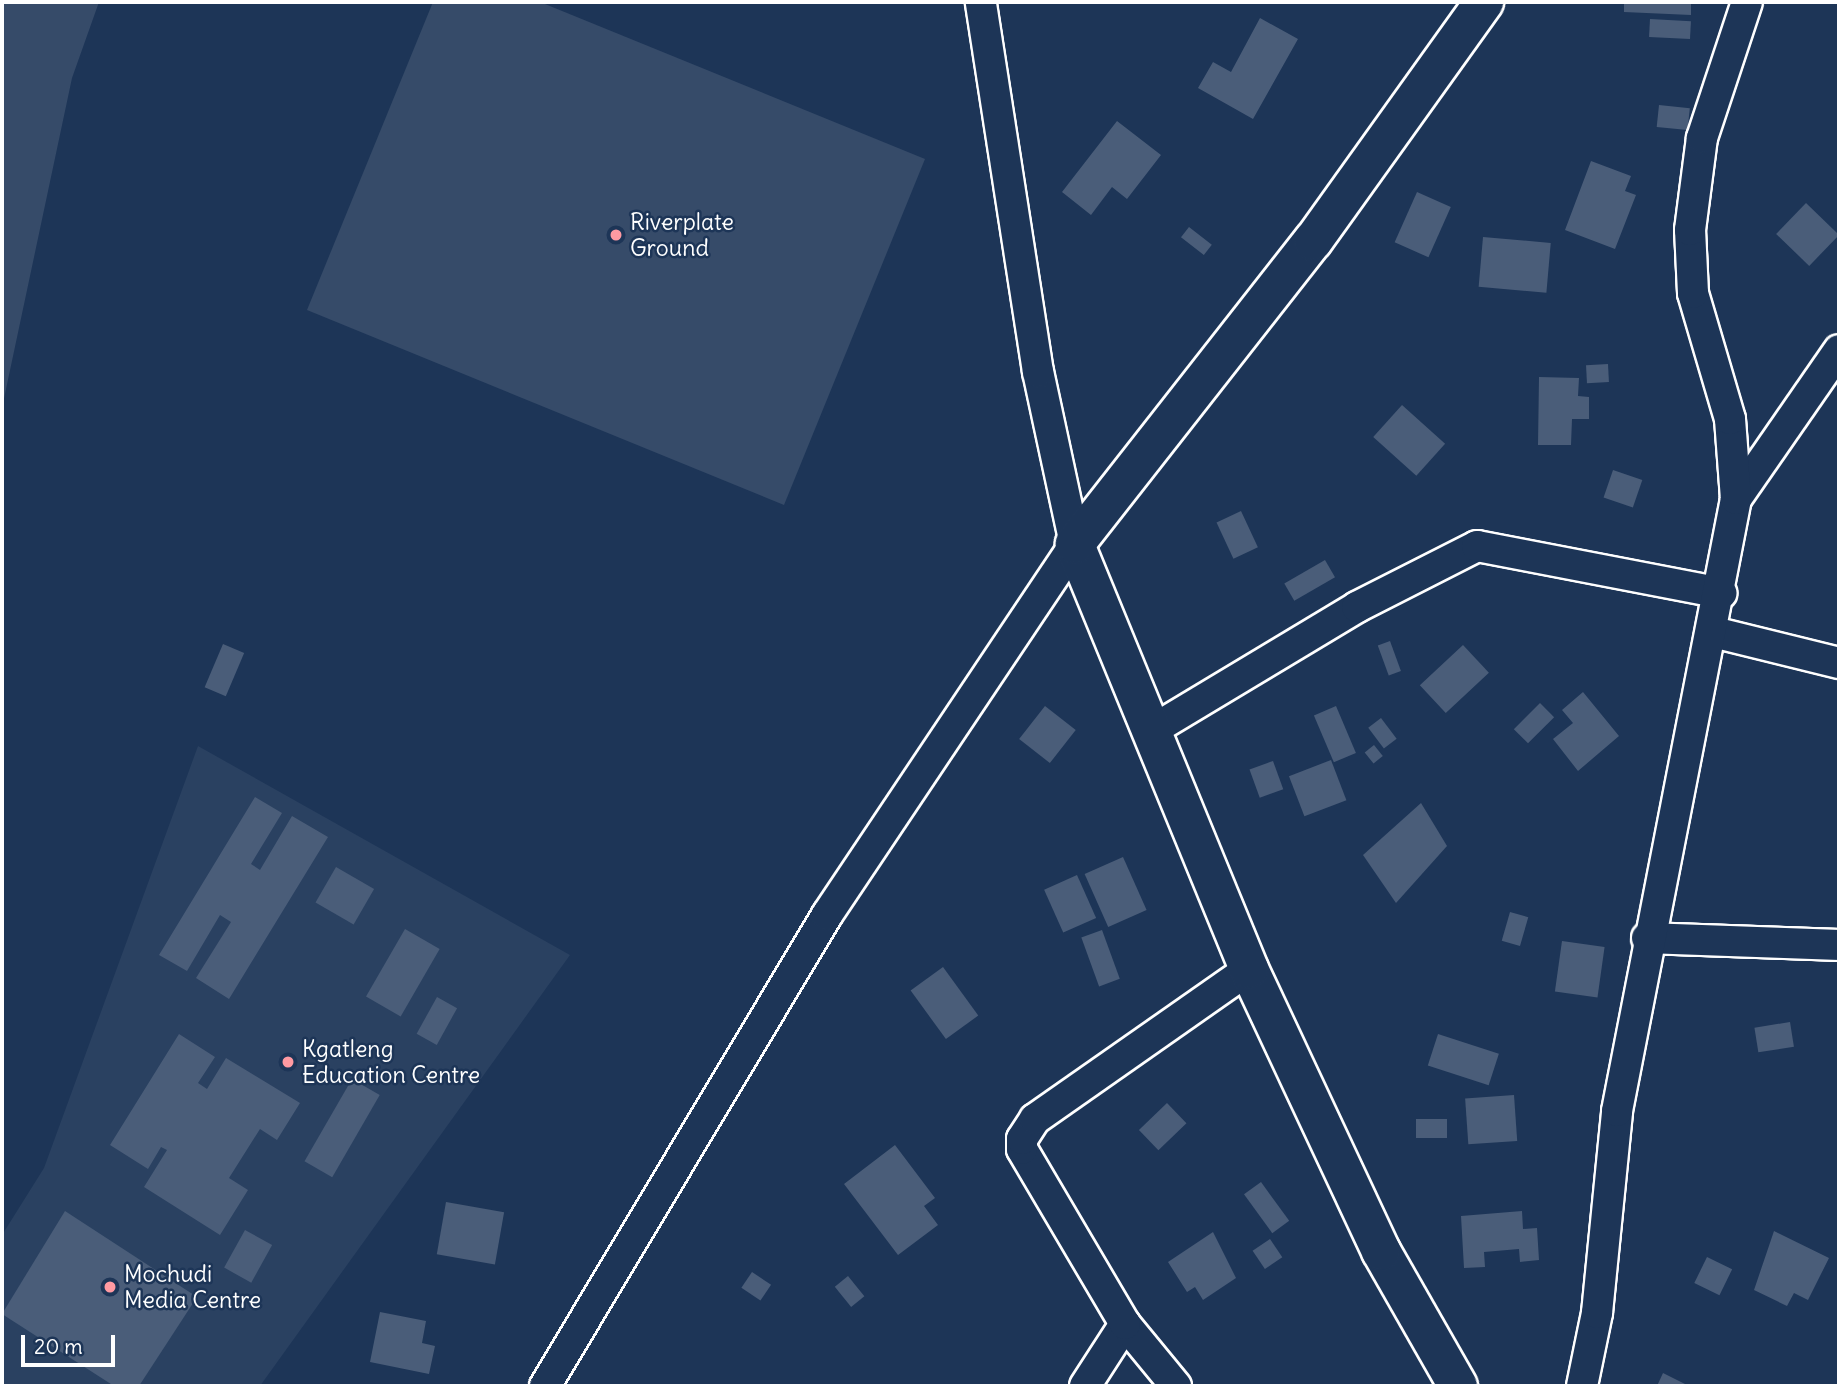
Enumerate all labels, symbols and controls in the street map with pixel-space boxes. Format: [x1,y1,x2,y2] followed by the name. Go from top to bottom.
[630,208,734,262] place label: Riverplate Ground
[608,227,624,243] marker: Riverplate Ground
[302,1035,480,1089] place label: Kgatleng Education Centre
[280,1054,296,1070] marker: Kgatleng Education Centre
[124,1260,261,1314] place label: Mochudi Media Centre
[102,1279,118,1295] marker: Mochudi Media Centre
[24,1322,119,1366] scale bar
[34,1333,83,1360] text: 20 m

